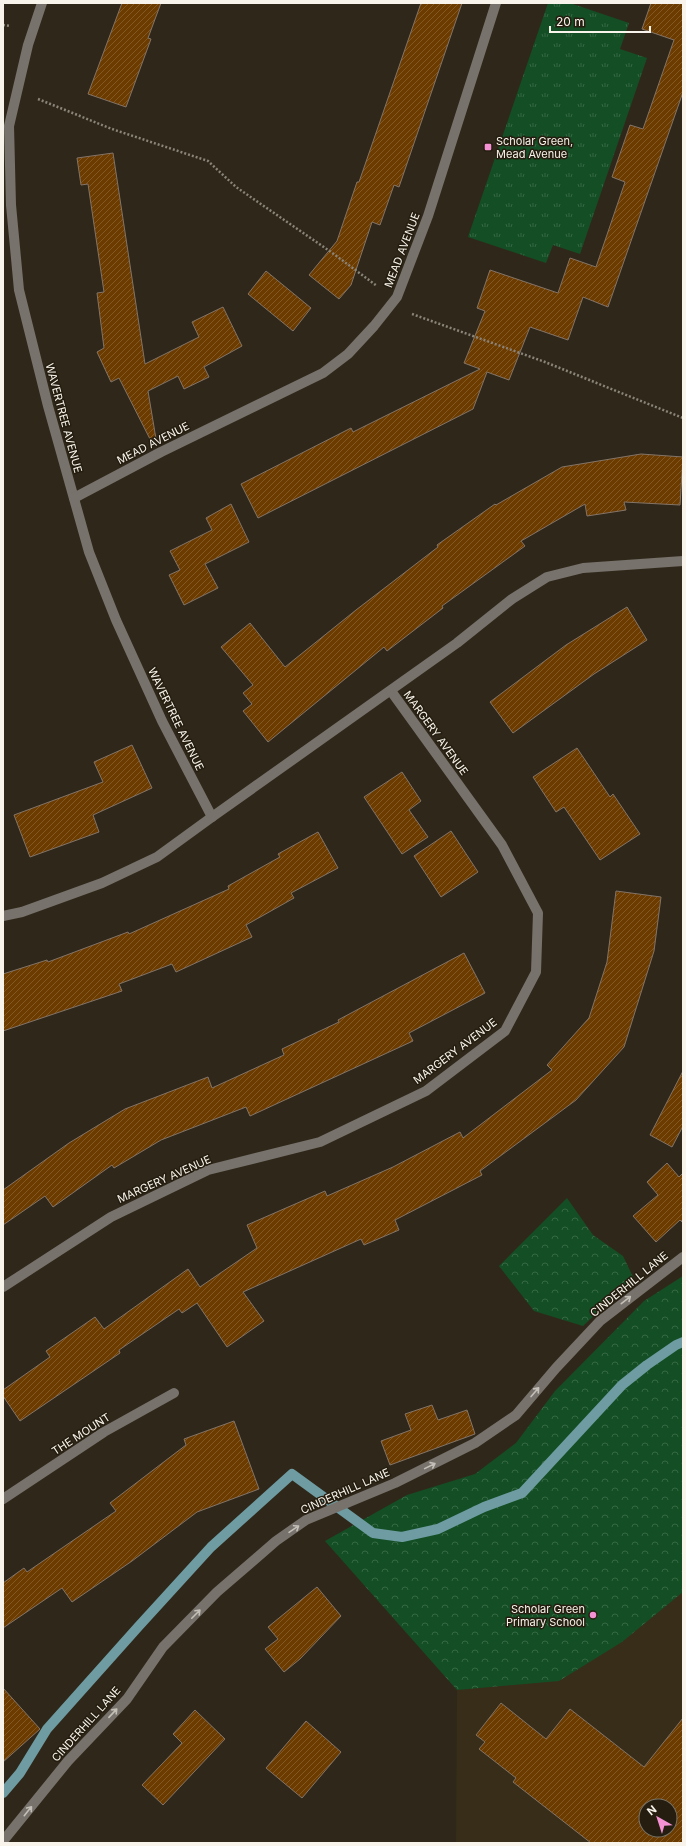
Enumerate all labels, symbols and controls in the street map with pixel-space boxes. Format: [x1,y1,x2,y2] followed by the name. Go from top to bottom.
[550,8,650,34] scale bar
[556,14,585,29] text: 20 m
[496,134,573,161] place label: Scholar Green, Mead Avenue
[483,142,493,152] marker: Scholar Green, Mead Avenue
[381,210,423,290] street label: MEAD AVENUE
[43,362,85,474] street label: WAVERTREE AVENUE
[114,419,192,467] street label: MEAD AVENUE
[145,665,207,773] street label: WAVERTREE AVENUE
[401,688,471,778] street label: MARGERY AVENUE
[410,1015,500,1087] street label: MARGERY AVENUE
[115,1152,213,1206] street label: MARGERY AVENUE
[587,1248,671,1320] street label: CINDERHILL LANE
[621,1296,632,1305] one-way arrow
[531,1387,540,1398] one-way arrow
[49,1410,113,1458] street label: THE MOUNT
[423,1462,435,1469] one-way arrow
[298,1465,392,1517] street label: CINDERHILL LANE
[288,1524,300,1532] one-way arrow
[506,1602,585,1629] place label: Scholar Green Primary School
[191,1609,201,1619] one-way arrow
[588,1610,598,1620] marker: Scholar Green Primary School
[49,1684,123,1764] street label: CINDERHILL LANE
[108,1709,117,1719] one-way arrow
[638,1798,678,1838] north arrow
[644,1802,659,1818] text: N
[23,1806,32,1817] one-way arrow

